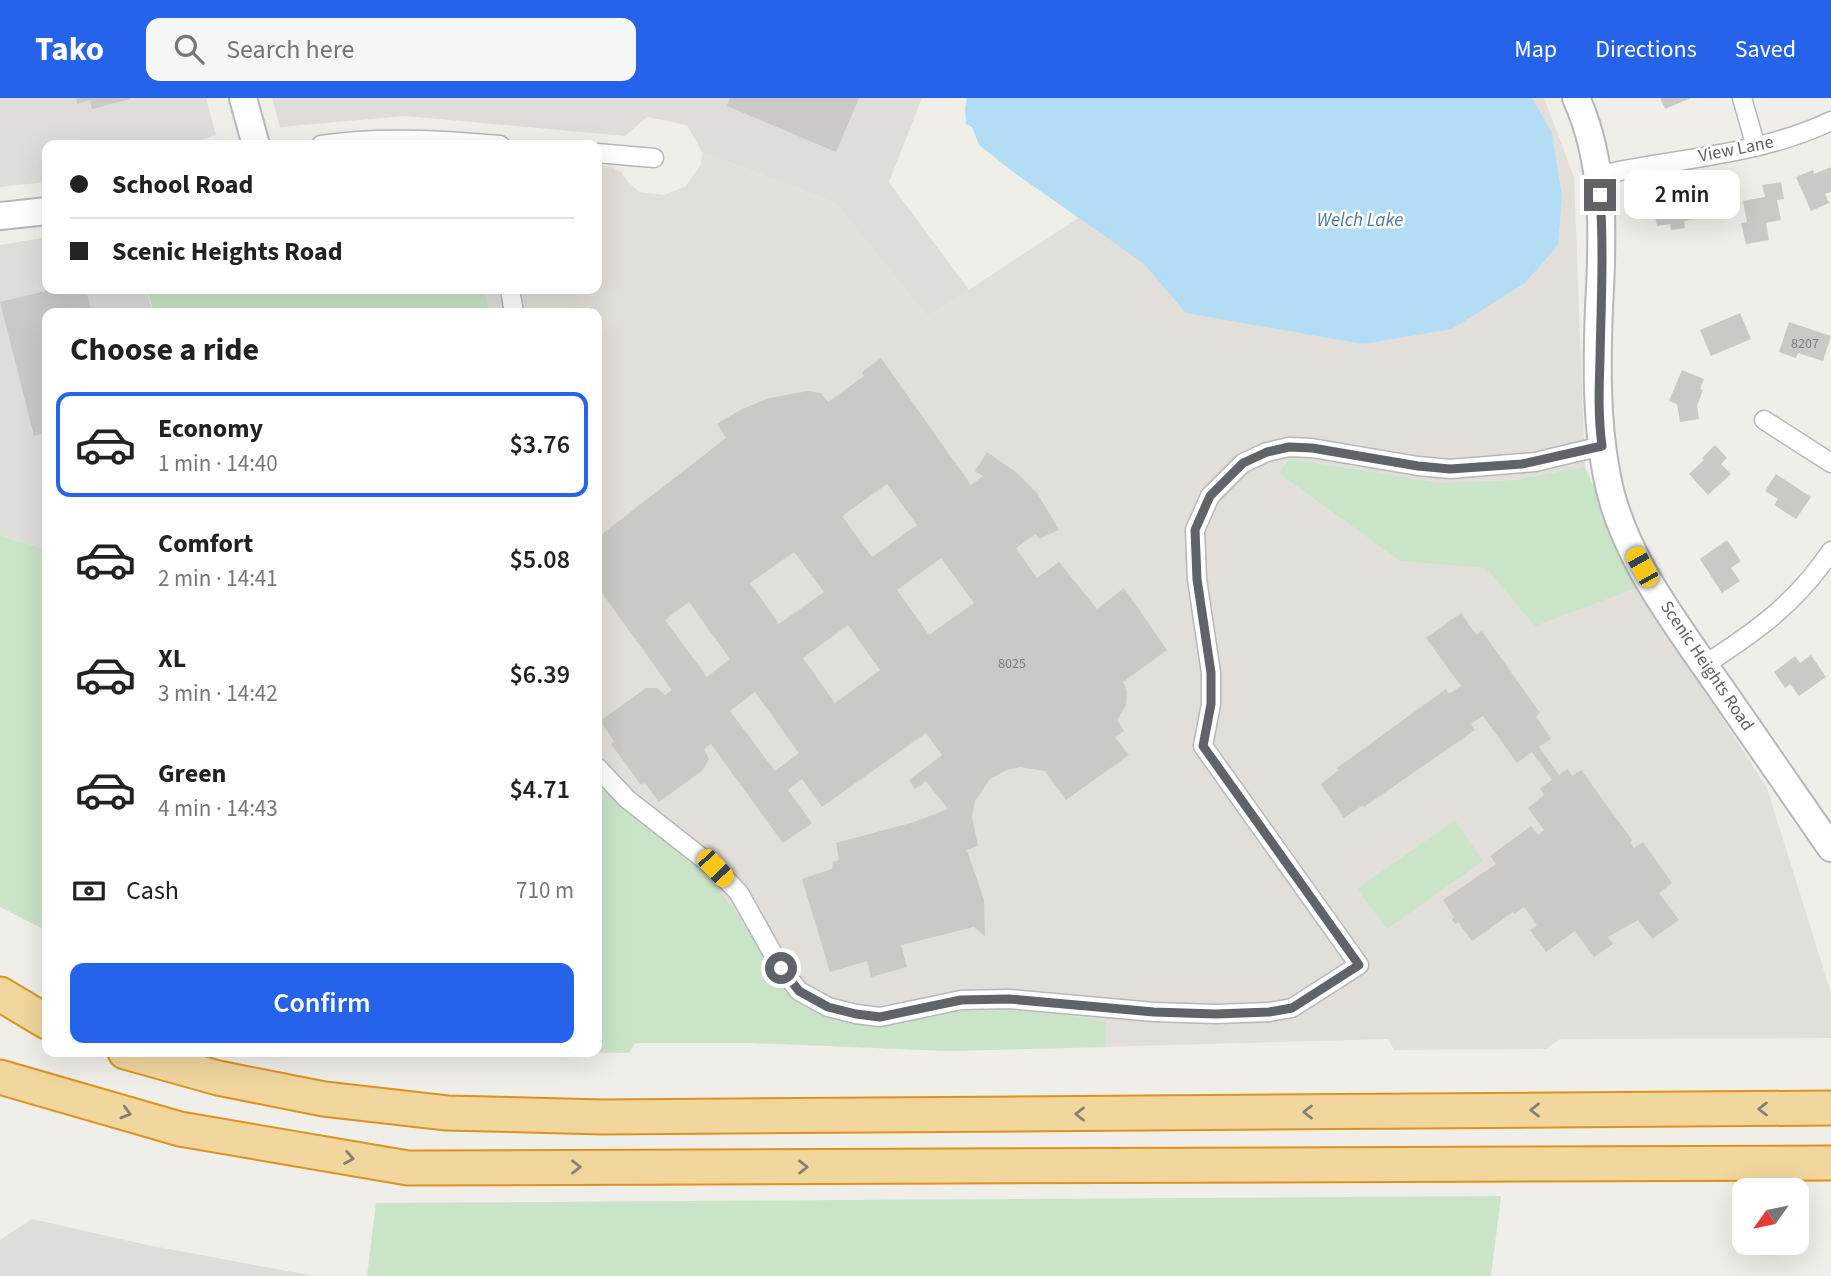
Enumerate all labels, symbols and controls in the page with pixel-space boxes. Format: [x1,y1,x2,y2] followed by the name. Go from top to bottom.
[146,18,636,81] search box
[35,26,104,73] text: Tako
[170,30,208,68] icon: search
[226,31,354,68] text: Search here
[1514,32,1557,67] text: Map
[1595,32,1697,67] text: Directions
[1735,32,1796,67] text: Saved
[1696,129,1776,169] street label: View Lane
[112,166,253,203] text: School Road
[1624,170,1740,220] callout: 2 min
[1655,178,1709,211] text: 2 min
[1584,179,1616,211] route end
[1317,207,1403,234] water label: Welch Lake
[112,233,343,270] text: Scenic Heights Road
[70,327,259,373] text: Choose a ride
[1791,334,1819,354] house number: 8207
[158,410,263,447] text: Economy
[74,413,137,476] icon: car
[509,426,570,463] text: $3.76
[158,447,278,480] text: 1 min · 14:40
[158,525,253,562] text: Comfort
[74,528,137,591] icon: car
[509,541,570,578] text: $5.08
[1623,544,1662,590] car
[158,562,278,595] text: 2 min · 14:41
[1654,596,1760,736] street label: Scenic Heights Road
[158,640,186,677] text: XL
[74,643,137,706] icon: car
[998,654,1026,674] house number: 8025
[509,656,570,693] text: $6.39
[158,677,278,710] text: 3 min · 14:42
[158,755,226,792] text: Green
[74,758,137,821] icon: car
[509,771,570,808] text: $4.71
[158,792,278,825] text: 4 min · 14:43
[693,845,738,891] car
[70,872,108,910] icon: cash
[126,872,179,909] text: Cash
[516,874,574,907] text: 710 m
[765,952,797,984] route start
[70,963,574,1043] button: Confirm
[1757,1101,1768,1117] one-way arrow
[1530,1102,1540,1118] one-way arrow
[1302,1104,1313,1120] one-way arrow
[120,1105,132,1120] one-way arrow
[1075,1106,1085,1122] one-way arrow
[343,1150,355,1165] one-way arrow
[571,1159,582,1175] one-way arrow
[798,1159,809,1175] one-way arrow
[1732,1178,1810,1255] north arrow
[1732,1178,1809,1255] map controls

